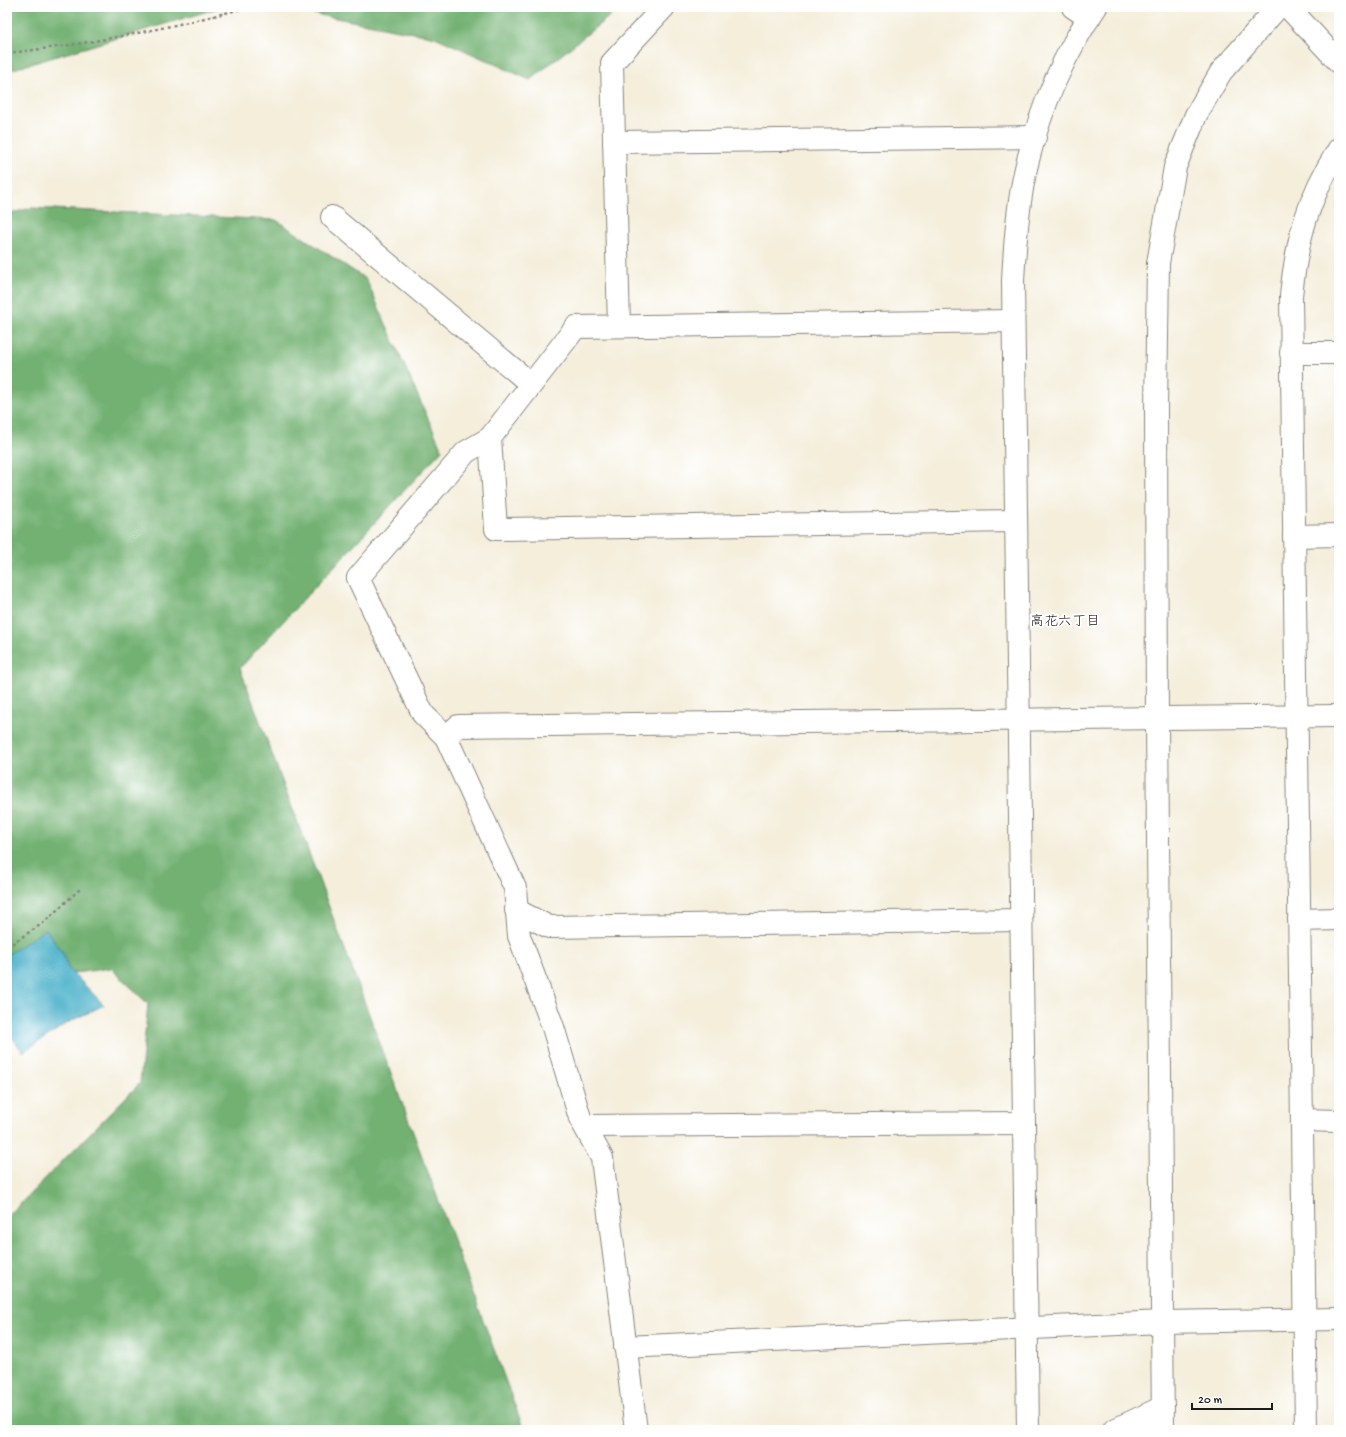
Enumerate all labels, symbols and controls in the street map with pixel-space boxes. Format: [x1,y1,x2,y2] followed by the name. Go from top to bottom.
[1030,614,1100,631] district label: 高花六丁目
[1192,1385,1272,1411] scale bar
[1198,1394,1223,1408] text: 20 m

